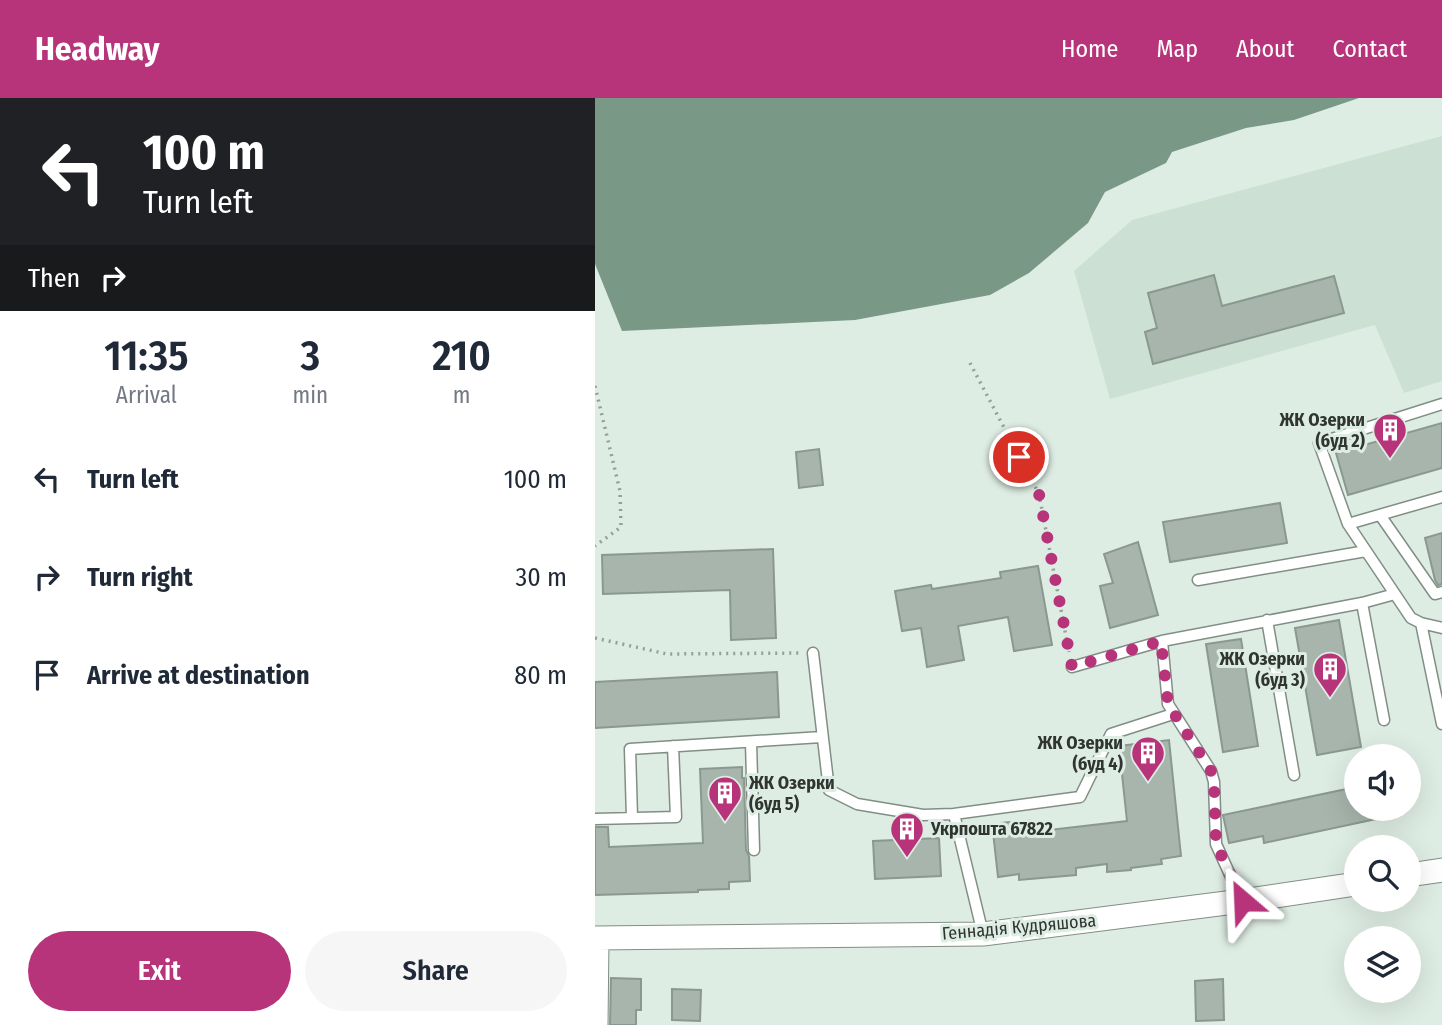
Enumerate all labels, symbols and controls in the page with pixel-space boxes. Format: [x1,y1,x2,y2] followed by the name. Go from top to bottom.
[35,29,159,69] text: Headway
[1061,35,1118,63] text: Home
[1156,35,1198,63] text: Map
[1236,35,1294,63] text: About
[1332,35,1407,63] text: Contact
[143,123,265,182] text: 100 m
[28,126,119,217] icon: left
[143,183,253,221] text: Turn left
[94,259,132,297] icon: right
[28,263,80,294] text: Then
[104,331,188,381] text: 11:35
[301,331,320,381] text: 3
[432,331,491,381] text: 210
[116,381,177,409] text: Arrival
[293,381,328,409] text: min
[453,381,470,409] text: m
[1278,409,1366,452] place label: ЖК Озерки (буд 2)
[1371,411,1409,460] building icon: ЖК Озерки (буд 2)
[989,427,1049,487] pin
[1000,438,1038,476] icon: arrive
[28,460,66,498] icon: left
[87,464,179,495] text: Turn left
[504,464,567,495] text: 100 m
[28,558,66,596] icon: right
[87,562,193,593] text: Turn right
[516,562,567,593] text: 30 m
[1218,648,1306,691] place label: ЖК Озерки (буд 3)
[1311,650,1349,699] building icon: ЖК Озерки (буд 3)
[28,656,66,694] icon: arrive
[87,660,310,691] text: Arrive at destination
[514,660,567,691] text: 80 m
[1036,732,1124,775] place label: ЖК Озерки (буд 4)
[1129,734,1167,783] building icon: ЖК Озерки (буд 4)
[1344,744,1421,1003] map controls
[1344,744,1421,821] button: sound
[748,772,835,815] place label: ЖК Озерки (буд 5)
[706,774,744,823] building icon: ЖК Озерки (буд 5)
[888,810,926,859] building icon: Укрпошта 67822
[930,818,1053,840] place label: Укрпошта 67822
[1344,835,1421,912] button: search
[1206,864,1280,938] position arrow
[941,909,1097,945] street label: Геннадія Кудряшова
[1344,926,1421,1003] button: layers
[28,931,291,1011] button: Exit
[305,931,567,1011] button: Share

